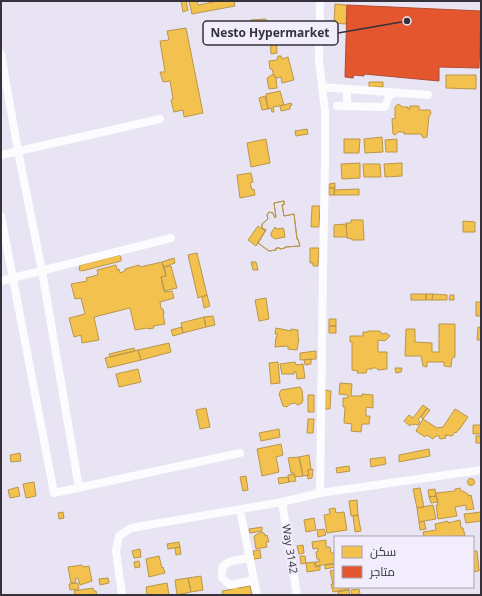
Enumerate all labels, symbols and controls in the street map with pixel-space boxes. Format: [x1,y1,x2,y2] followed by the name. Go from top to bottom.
[203,21,338,45] callout: Nesto Hypermarket
[211,24,329,41] text: Nesto Hypermarket
[279,523,302,575] street label: Way 3142
[334,536,474,588] legend
[370,543,396,560] text: سكن
[369,563,395,580] text: متاجر

